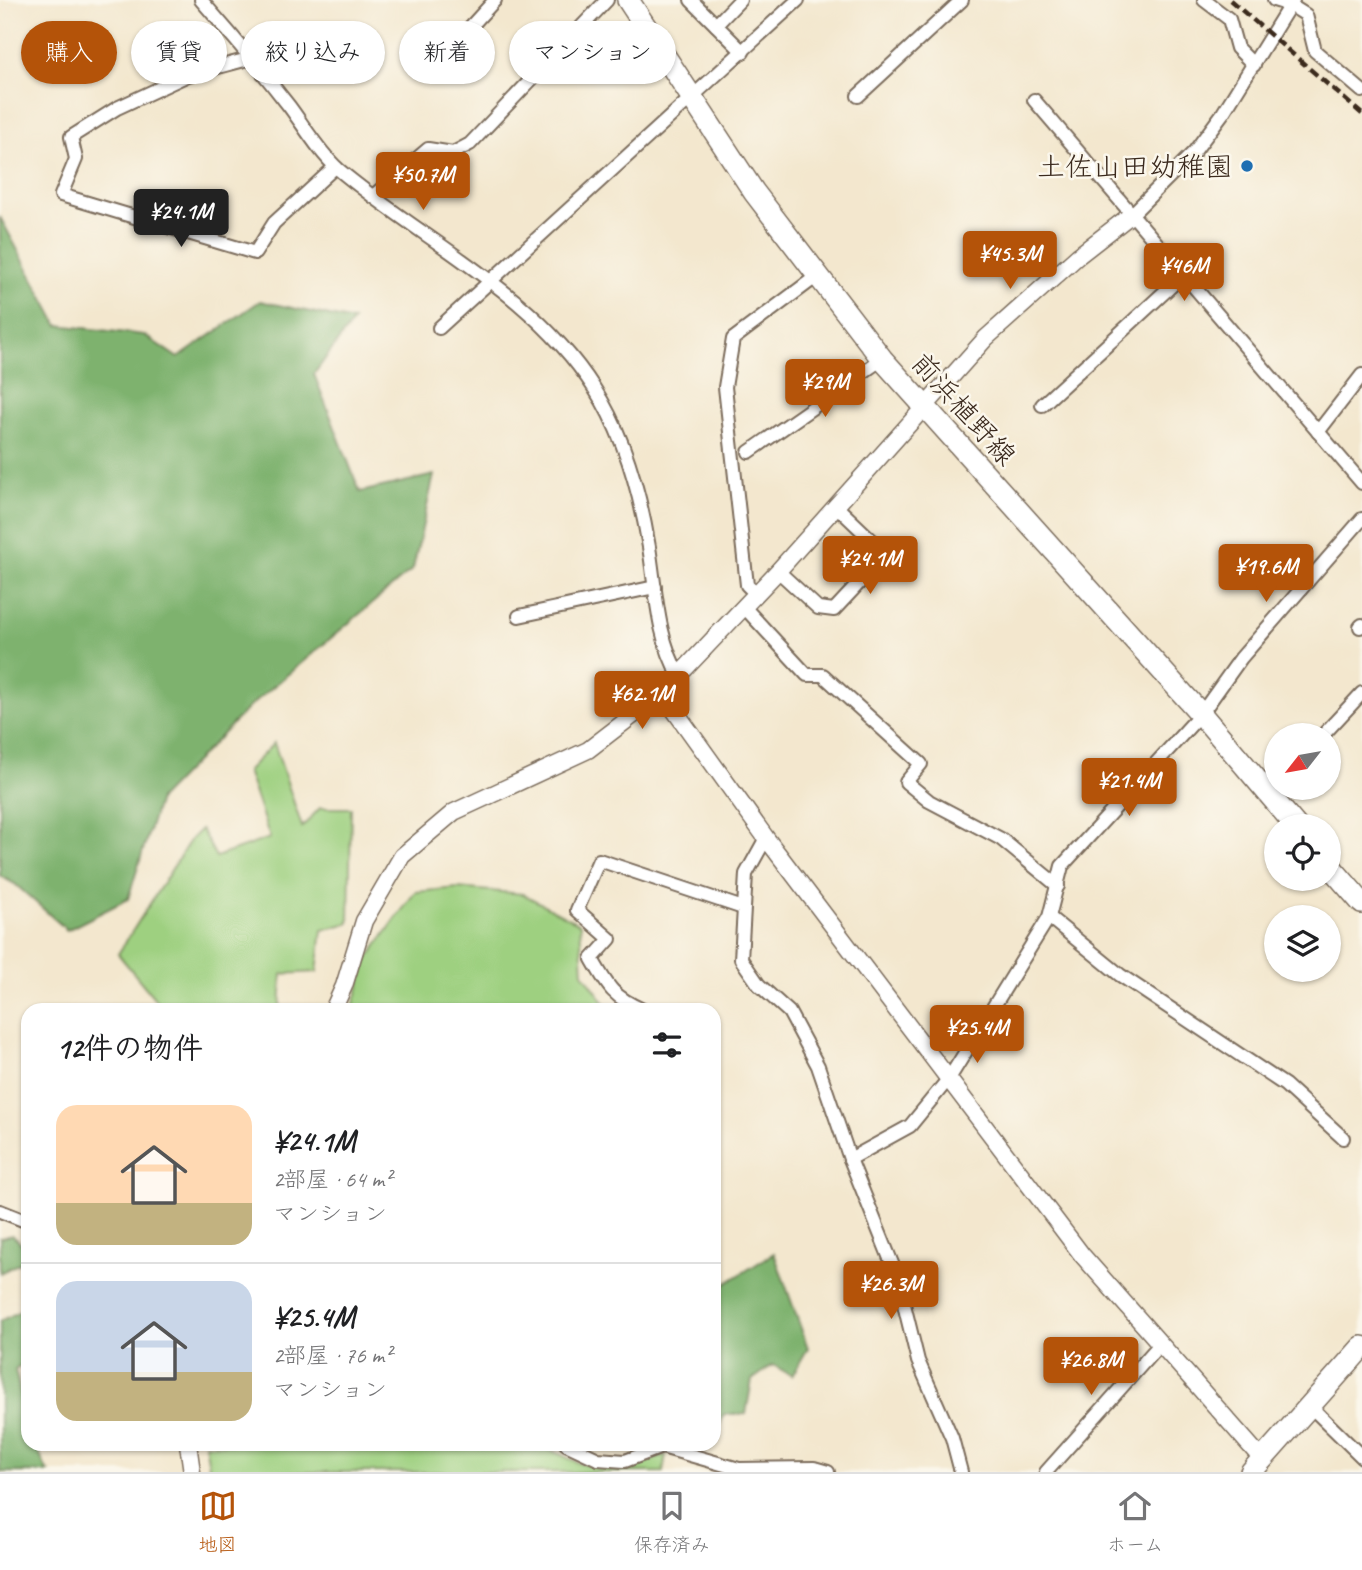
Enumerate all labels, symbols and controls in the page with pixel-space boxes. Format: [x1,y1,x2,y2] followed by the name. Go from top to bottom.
[21,21,117,84] chip: 購入
[131,21,227,84] chip: 賃貸
[241,21,385,84] chip: 絞り込み
[399,21,495,84] chip: 新着
[509,21,676,84] chip: マンション
[1037,149,1233,184] place label: 土佐山田幼稚園
[366,152,480,212] pin: ¥50.7M
[1239,158,1255,174] marker: 土佐山田幼稚園
[392,160,454,189] text: ¥50.7M
[124,190,238,249] pin: ¥24.1M
[150,197,212,226] text: ¥24.1M
[953,232,1067,291] pin: ¥45.3M
[979,239,1041,268] text: ¥45.3M
[1143,244,1225,303] pin: ¥46M
[1160,251,1208,280] text: ¥46M
[904,345,1024,473] street label: 前浜植野線
[784,360,866,419] pin: ¥29M
[801,367,849,396] text: ¥29M
[813,536,927,596] pin: ¥24.1M
[839,544,901,573] text: ¥24.1M
[1209,544,1323,604] pin: ¥19.6M
[1235,552,1297,581] text: ¥19.6M
[585,672,699,731] pin: ¥62.1M
[610,679,674,708] text: ¥62.1M
[1264,723,1340,800] north arrow
[1264,723,1341,982] map controls
[1072,758,1186,818] pin: ¥21.4M
[1098,766,1160,795] text: ¥21.4M
[1264,814,1341,891] button: locate
[1264,905,1341,982] button: layers
[920,1006,1034,1065] pin: ¥25.4M
[946,1013,1008,1042] text: ¥25.4M
[648,1026,686,1064] icon: filters
[56,1029,203,1067] text: 12件の物件
[273,1122,355,1160] text: ¥24.1M
[112,1133,196,1217] icon: home
[273,1165,391,1194] text: 2部屋 · 64 m²
[273,1199,387,1228] text: マンション
[834,1262,948,1321] pin: ¥26.3M
[859,1269,923,1298] text: ¥26.3M
[273,1298,354,1336] text: ¥25.4M
[112,1309,196,1393] icon: home
[1034,1338,1148,1397] pin: ¥26.8M
[273,1341,391,1370] text: 2部屋 · 76 m²
[1059,1345,1123,1374] text: ¥26.8M
[273,1375,387,1404] text: マンション
[199,1487,237,1557] tab: 地図
[634,1487,710,1557] tab: 保存済み
[1107,1487,1163,1557] tab: ホーム

